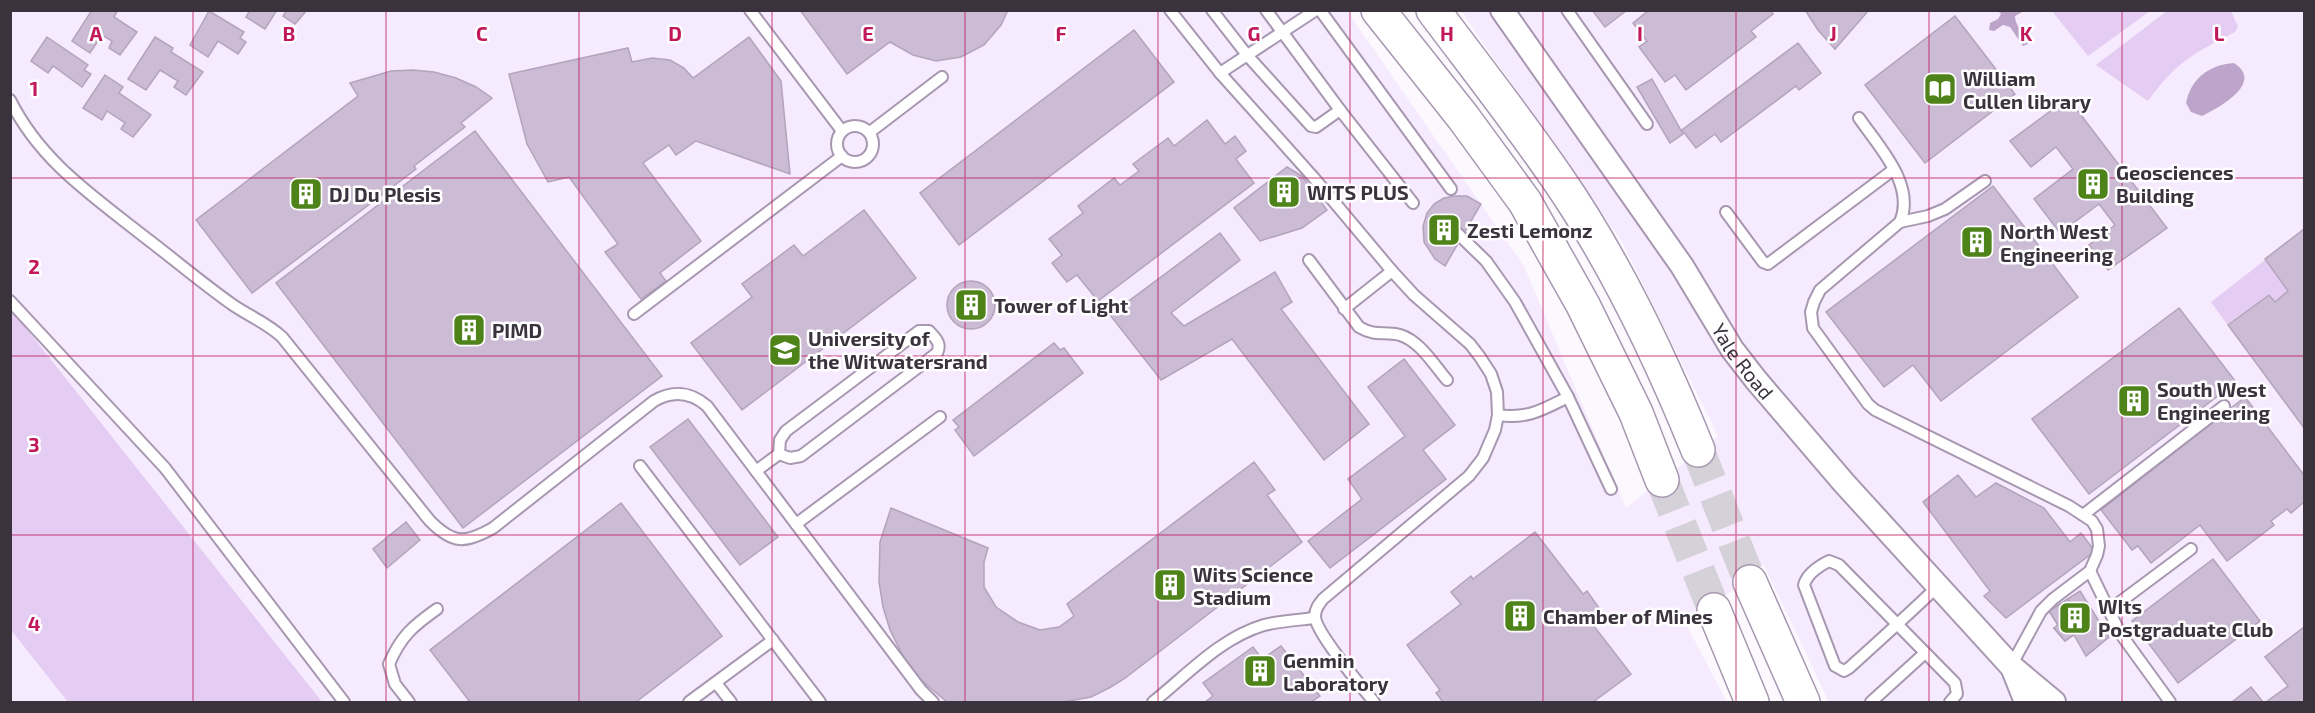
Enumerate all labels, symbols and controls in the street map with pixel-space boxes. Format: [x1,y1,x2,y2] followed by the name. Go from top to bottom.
[89,21,103,45] text: A
[283,21,295,45] text: B
[476,21,488,45] text: C
[668,21,682,45] text: D
[862,21,874,45] text: E
[1055,21,1067,45] text: F
[1248,21,1260,45] text: G
[1440,21,1454,45] text: H
[1637,21,1643,45] text: I
[1829,21,1837,45] text: J
[2020,21,2033,45] text: K
[2214,21,2225,45] text: L
[1963,66,2092,114] place label: William Cullen library
[1922,71,1958,107] library icon: William Cullen library
[30,76,38,100] text: 1
[2116,160,2234,207] place label: Geosciences Building
[2075,166,2111,202] building icon: Geosciences Building
[1266,174,1302,210] building icon: WITS PLUS
[288,176,324,212] building icon: DJ Du Plesis
[1307,180,1409,204] place label: WITS PLUS
[329,182,441,206] place label: DJ Du Plesis
[1426,212,1462,248] building icon: Zesti Lemonz
[1467,218,1593,242] place label: Zesti Lemonz
[2000,219,2113,266] place label: North West Engineering
[1959,224,1995,260] building icon: North West Engineering
[28,254,40,278] text: 2
[953,287,989,323] building icon: Tower of Light
[994,293,1128,317] place label: Tower of Light
[451,312,487,348] building icon: PIMD
[492,318,542,342] place label: PIMD
[1707,319,1779,404] street label: Yale Road
[808,326,988,373] place label: University of the Witwatersrand
[767,332,803,368] school or university icon: University of the Witwatersrand
[2157,377,2270,424] place label: South West Engineering
[2116,383,2152,419] building icon: South West Engineering
[28,432,40,456] text: 3
[1193,562,1313,609] place label: Wits Science Stadium
[1152,567,1188,603] building icon: Wits Science Stadium
[2098,594,2274,641] place label: WIts Postgraduate Club
[1502,598,1538,634] building icon: Chamber of Mines
[2057,600,2093,636] building icon: WIts Postgraduate Club
[1543,604,1713,628] place label: Chamber of Mines
[28,611,41,635] text: 4
[1283,648,1389,696] place label: Genmin Laboratory
[1242,653,1278,689] building icon: Genmin Laboratory

